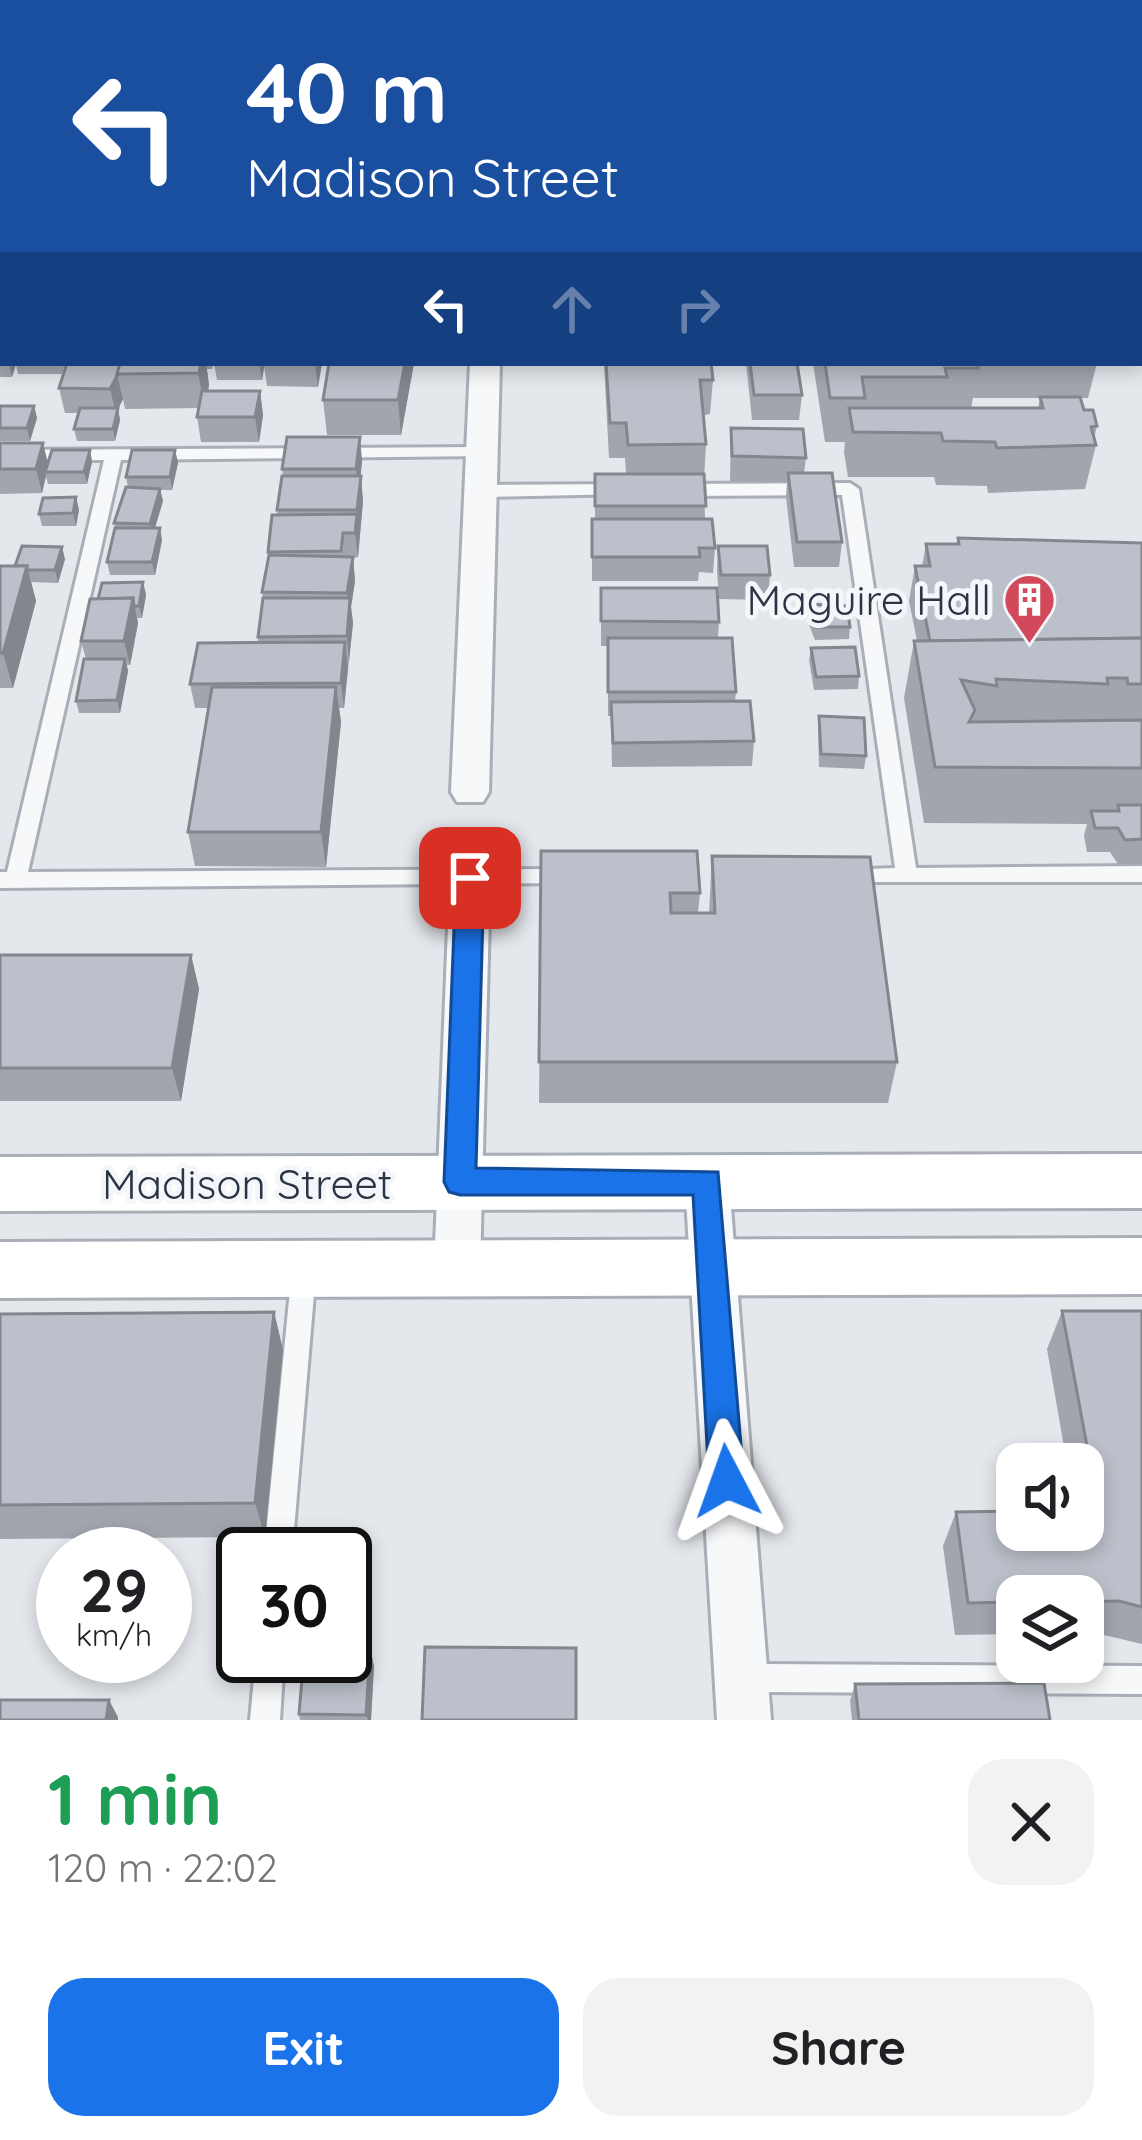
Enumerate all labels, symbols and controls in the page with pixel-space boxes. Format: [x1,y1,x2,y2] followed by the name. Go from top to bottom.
[246,39,448,144] text: 40 m
[48,48,204,204] icon: left
[246,143,619,211] text: Madison Street
[413,276,479,342] icon: left
[539,276,605,342] icon: ahead
[665,276,731,342] icon: right
[1002,571,1058,645] building icon: Maguire Hall
[747,573,991,626] place label: Maguire Hall
[419,827,521,929] pin
[437,845,503,911] icon: arrive
[102,1157,392,1210] street label: Madison Street
[664,1418,790,1544] position arrow
[996,1443,1104,1683] map controls
[996,1443,1104,1551] button: sound
[216,1527,372,1683] speed limit sign: 30
[80,1552,148,1627] text: 29
[996,1575,1104,1683] button: layers
[76,1616,152,1654] text: km/h
[48,1753,222,1843] text: 1 min
[968,1759,1094,1885] button: close
[48,1843,278,1892] text: 120 m · 22:02
[48,1978,559,2116] button: Exit
[583,1978,1094,2116] button: Share

